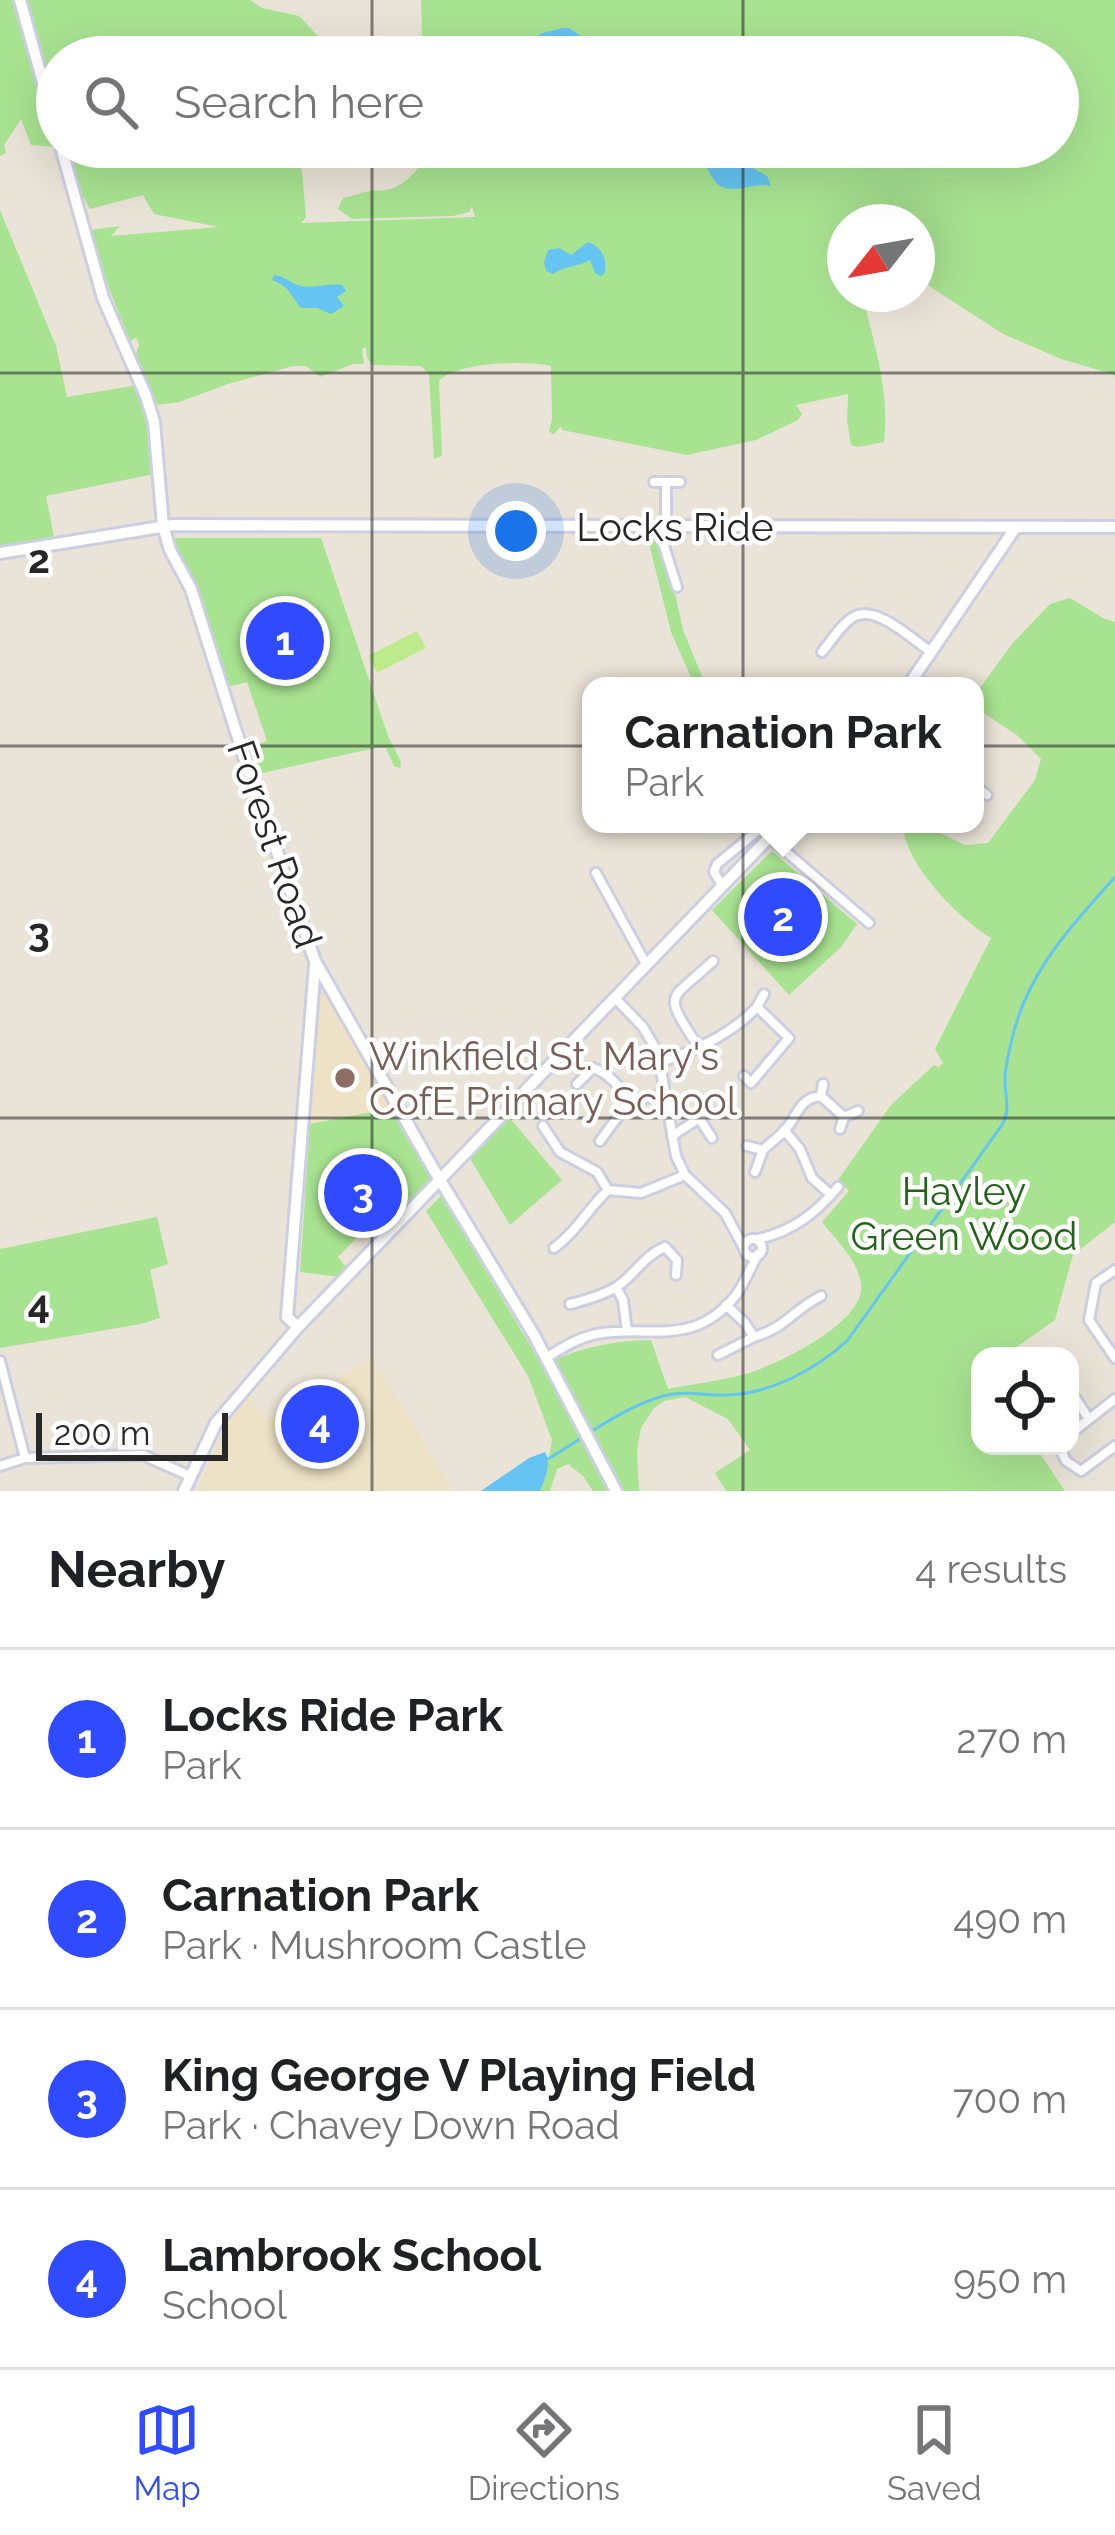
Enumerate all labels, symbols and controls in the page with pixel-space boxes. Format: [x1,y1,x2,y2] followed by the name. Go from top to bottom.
[36,36,1079,168] search box
[78,69,144,135] icon: search
[174,76,424,129] text: Search here
[827,204,935,312] north arrow
[486,501,546,561] your location
[576,504,774,550] street label: Locks Ride
[28,536,50,582] text: 2
[246,596,324,686] pin: 1
[582,677,984,833] popup
[625,706,942,759] text: Carnation Park
[218,734,332,954] street label: Forest Road
[625,759,704,805] text: Park
[744,872,822,962] pin: 2
[28,909,50,955] text: 3
[369,1033,738,1124] place label: Winkfield St. Mary's CofE Primary School
[332,1065,358,1091] marker: Winkfield St. Mary's CofE Primary School
[324,1148,402,1238] pin: 3
[851,1168,1077,1259] park label: Hayley Green Wood
[28,1281,50,1327] text: 4
[971,1347,1079,1455] map controls
[971,1347,1079,1455] button: locate
[281,1379,359,1469] pin: 4
[36,1407,228,1460] scale bar
[54,1414,150,1453] text: 200 m
[48,1539,225,1599] text: Nearby
[915,1546,1067,1592] text: 4 results
[162,1689,503,1742] text: Locks Ride Park
[77,1716,97,1762] text: 1
[956,1716,1067,1762] text: 270 m
[162,1742,242,1788] text: Park
[162,1869,479,1922] text: Carnation Park
[76,1896,98,1942] text: 2
[953,1896,1067,1942] text: 490 m
[162,1922,587,1968] text: Park · Mushroom Castle
[162,2049,756,2102] text: King George V Playing Field
[76,2076,98,2122] text: 3
[953,2076,1067,2122] text: 700 m
[162,2102,620,2148] text: Park · Chavey Down Road
[162,2229,541,2282] text: Lambrook School
[76,2256,98,2302] text: 4
[953,2256,1067,2302] text: 950 m
[162,2282,287,2328] text: School
[134,2397,201,2508] tab: Map
[468,2397,620,2508] tab: Directions
[887,2397,981,2508] tab: Saved

